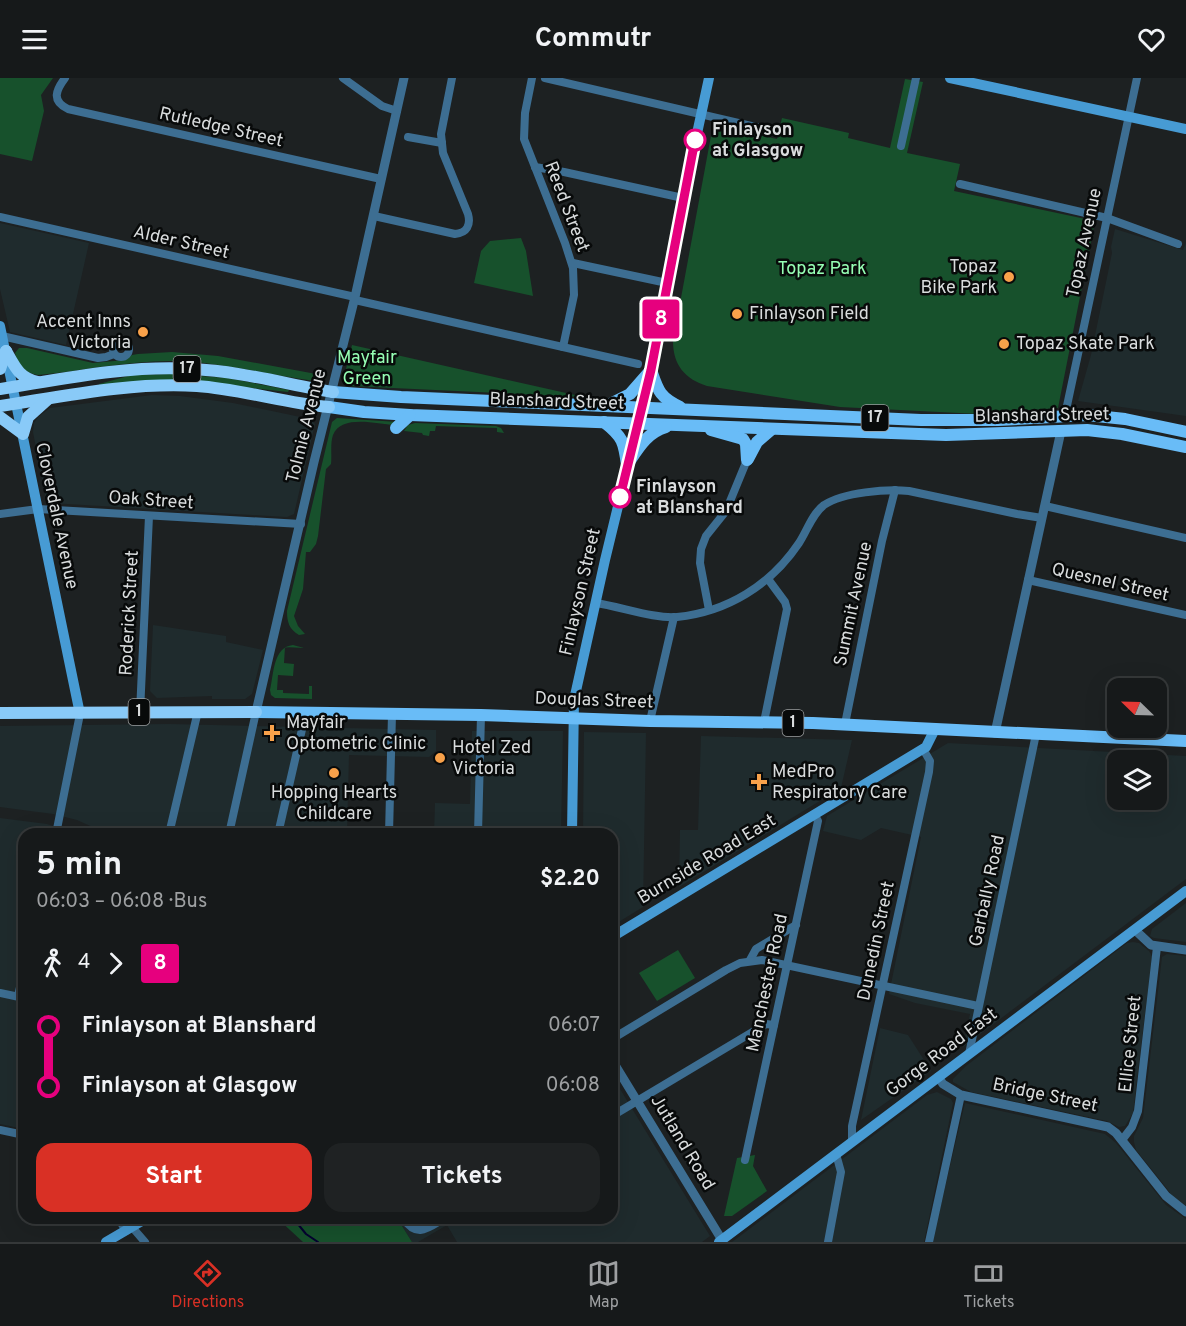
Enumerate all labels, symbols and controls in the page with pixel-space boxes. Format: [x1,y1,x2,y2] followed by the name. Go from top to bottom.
[535,22,651,56] text: Commutr
[18,23,51,56] icon: menu
[1135,23,1168,56] icon: heart
[157,103,285,153] street label: Rutledge Street
[712,119,803,163] place label: Finlayson at Glasgow
[684,129,706,151] marker: Finlayson at Glasgow
[538,158,594,256] street label: Reed Street
[1062,186,1108,300] street label: Topaz Avenue
[131,221,231,265] street label: Alder Street
[921,256,997,300] place label: Topaz Bike Park
[777,258,867,281] park label: Topaz Park
[1002,270,1016,284] marker: Topaz Bike Park
[642,300,680,338] line badge: 8
[749,303,869,326] place label: Finlayson Field
[654,306,668,333] text: 8
[730,307,744,321] marker: Finlayson Field
[36,311,131,355] place label: Accent Inns Victoria
[136,325,150,339] marker: Accent Inns Victoria
[1016,333,1155,356] place label: Topaz Skate Park
[997,337,1011,351] marker: Topaz Skate Park
[337,347,397,391] park label: Mayfair Green
[174,356,201,382] road number: 17
[282,367,332,485] street label: Tolmie Avenue
[489,388,625,416] street label: Blanshard Street
[974,403,1110,429] street label: Blanshard Street
[862,405,888,431] road number: 17
[29,440,83,592] street label: Cloverdale Avenue
[636,476,743,520] place label: Finlayson at Blanshard
[609,486,631,508] marker: Finlayson at Blanshard
[107,487,195,515] street label: Oak Street
[555,526,607,658] street label: Finlayson Street
[830,540,878,668] street label: Summit Avenue
[115,550,145,676] street label: Roderick Street
[1049,558,1171,608] street label: Quesnel Street
[1107,678,1167,738] north arrow
[1107,678,1167,810] map controls
[534,687,654,715] street label: Douglas Street
[128,699,150,725] road number: 1
[782,710,804,736] road number: 1
[286,712,426,756] place label: Mayfair Optometric Clinic
[263,724,281,742] marker: Mayfair Optometric Clinic
[452,737,531,781] place label: Hotel Zed Victoria
[1107,750,1167,810] button: layers
[433,751,447,765] marker: Hotel Zed Victoria
[772,761,907,805] place label: MedPro Respiratory Care
[327,766,341,780] marker: Hopping Hearts Childcare
[750,773,768,791] marker: MedPro Respiratory Care
[271,782,397,826] place label: Hopping Hearts Childcare
[634,810,780,910] street label: Burnside Road East
[965,833,1011,949] street label: Garbally Road
[36,845,122,887] text: 5 min
[540,866,600,893] text: $2.20
[853,879,901,1003] street label: Dunedin Street
[36,889,207,915] text: 06:03 – 06:08 · Bus
[742,912,794,1054] street label: Manchester Road
[36,947,69,980] icon: walk
[99,947,132,980] icon: forward
[78,950,90,976] text: 4
[153,950,167,977] text: 8
[1114,994,1148,1094] street label: Ellice Street
[882,1003,1002,1103] street label: Gorge Road East
[82,1013,316,1040] text: Finlayson at Blanshard
[548,1013,600,1039] text: 06:07
[82,1073,297,1100] text: Finlayson at Glasgow
[546,1073,600,1099] text: 06:08
[990,1074,1100,1118] street label: Bridge Street
[645,1091,719,1195] street label: Jutland Road
[36,1143,312,1212] button: Start
[324,1143,600,1212] button: Tickets
[172,1257,244,1313] tab: Directions
[587,1257,620,1313] tab: Map
[963,1257,1014,1313] tab: Tickets

